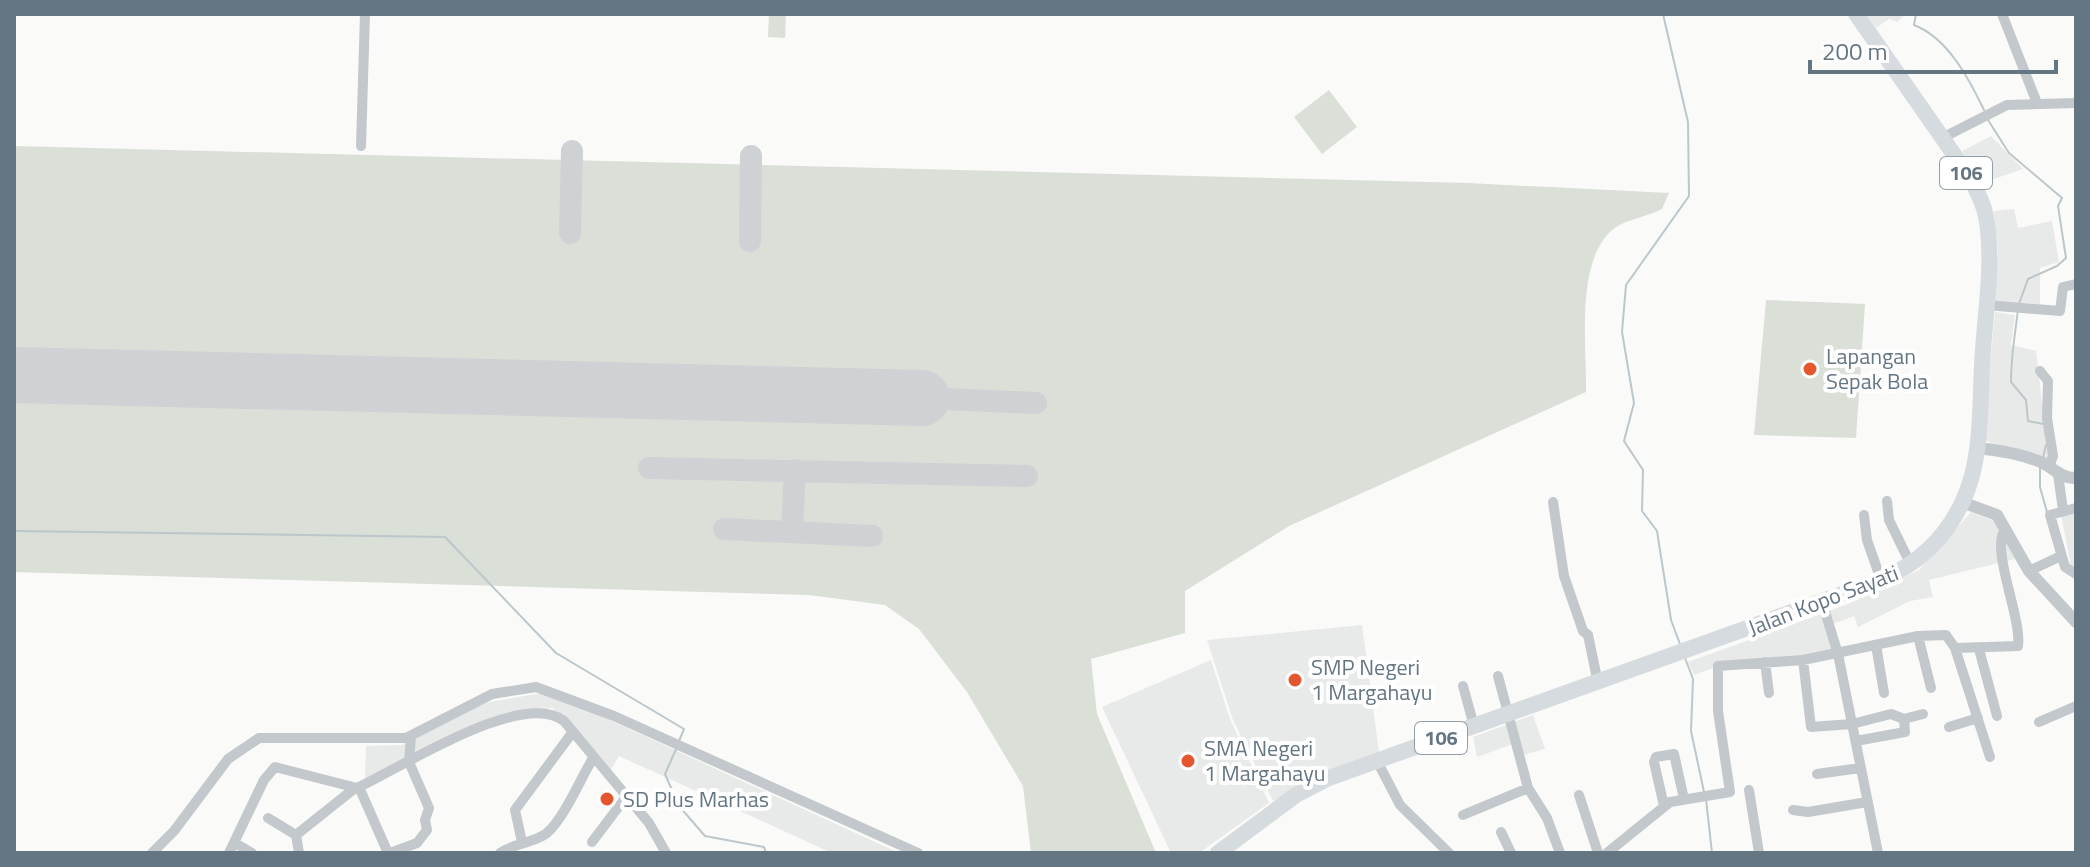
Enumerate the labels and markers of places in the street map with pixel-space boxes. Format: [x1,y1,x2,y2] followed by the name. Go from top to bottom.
[1826,339,1928,398] place label: Lapangan Sepak Bola
[1801,360,1819,378] marker: Lapangan Sepak Bola
[1311,650,1433,709] place label: SMP Negeri 1 Margahayu
[1286,671,1304,689] marker: SMP Negeri 1 Margahayu
[1204,731,1326,790] place label: SMA Negeri 1 Margahayu
[1179,752,1197,770] marker: SMA Negeri 1 Margahayu
[623,782,769,816] place label: SD Plus Marhas
[598,790,616,808] marker: SD Plus Marhas

